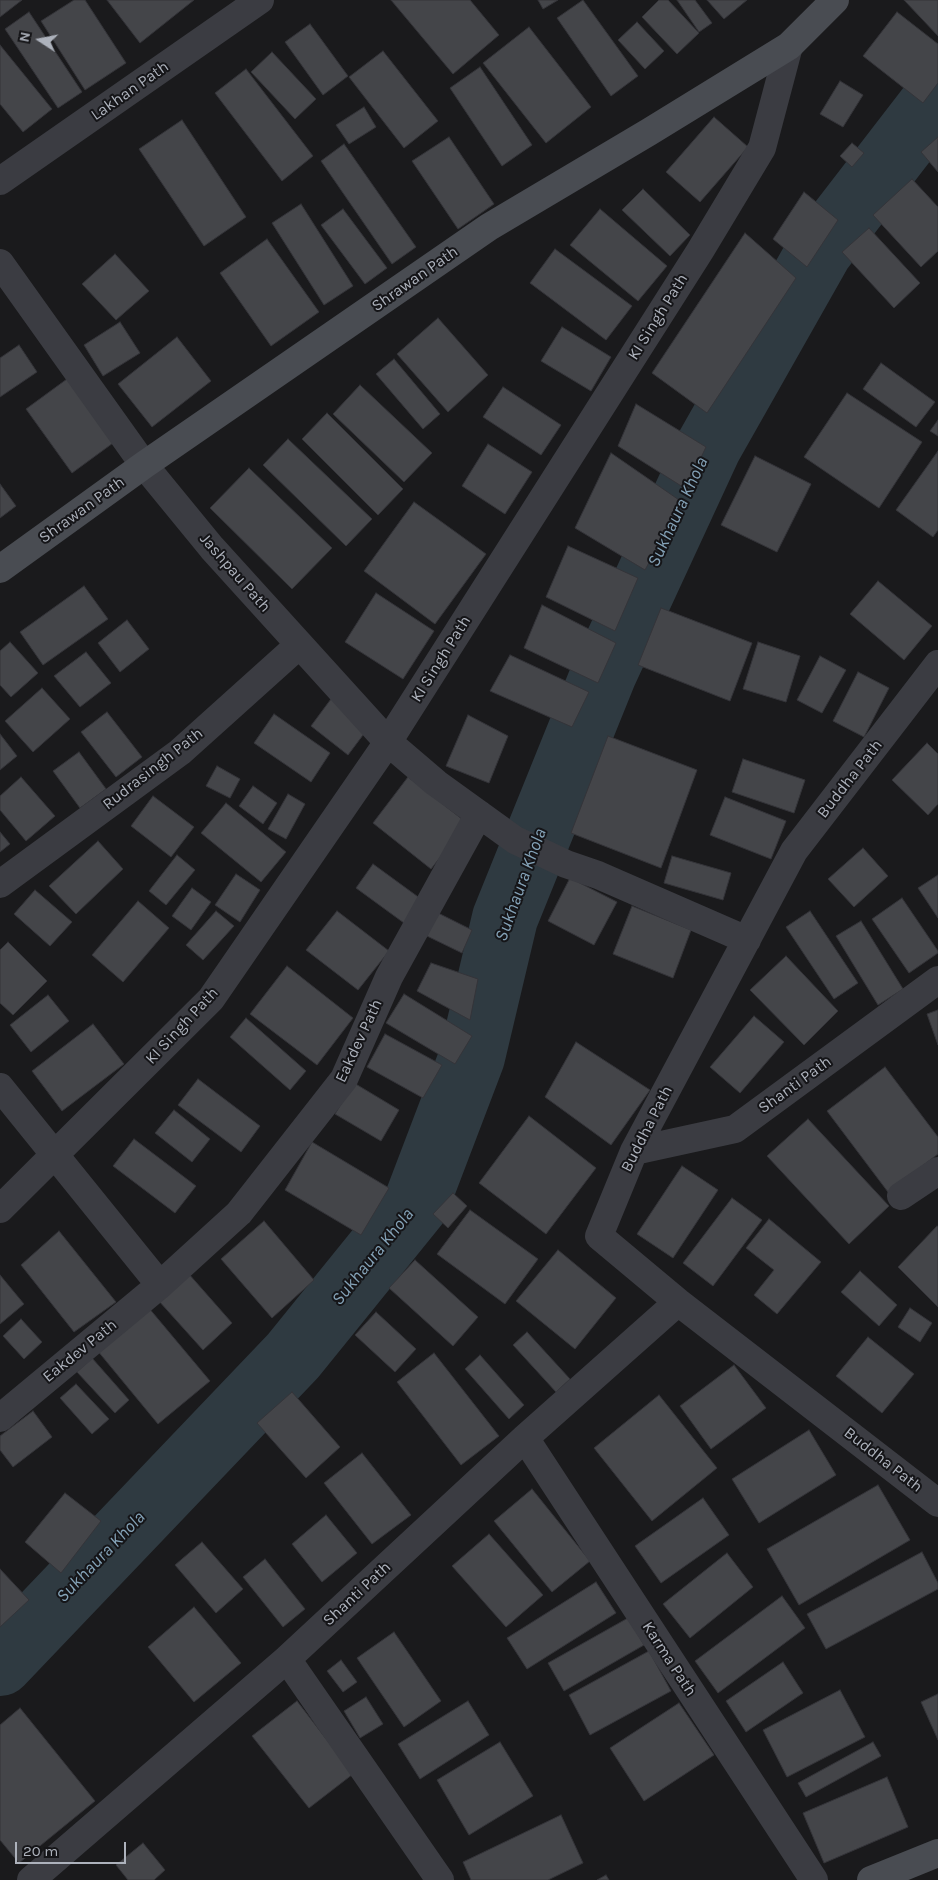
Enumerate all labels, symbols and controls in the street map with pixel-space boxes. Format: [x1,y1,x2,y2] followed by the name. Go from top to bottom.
[15,15,65,65] north arrow
[15,30,34,44] text: N
[87,57,173,125] street label: Lakhan Path
[368,242,462,316] street label: Shrawan Path
[624,270,692,364] street label: KI Singh Path
[643,454,713,570] water label: Sukhaura Khola
[35,473,129,547] street label: Shrawan Path
[196,530,274,616] street label: Jashpau Path
[407,612,475,706] street label: KI Singh Path
[99,724,207,814] street label: Rudrasingh Path
[813,736,887,822] street label: Buddha Path
[491,826,551,944] water label: Sukhaura Khola
[142,984,222,1068] street label: KI Singh Path
[331,996,387,1086] street label: Eakdev Path
[755,1052,835,1118] street label: Shanti Path
[617,1083,677,1175] street label: Buddha Path
[327,1204,419,1310] water label: Sukhaura Khola
[39,1315,121,1387] street label: Eakdev Path
[840,1423,926,1497] street label: Buddha Path
[52,1507,150,1607] water label: Sukhaura Khola
[319,1558,395,1630] street label: Shanti Path
[638,1618,700,1700] street label: Karma Path
[18,1832,129,1864] scale bar
[23,1842,58,1860] text: 20 m

